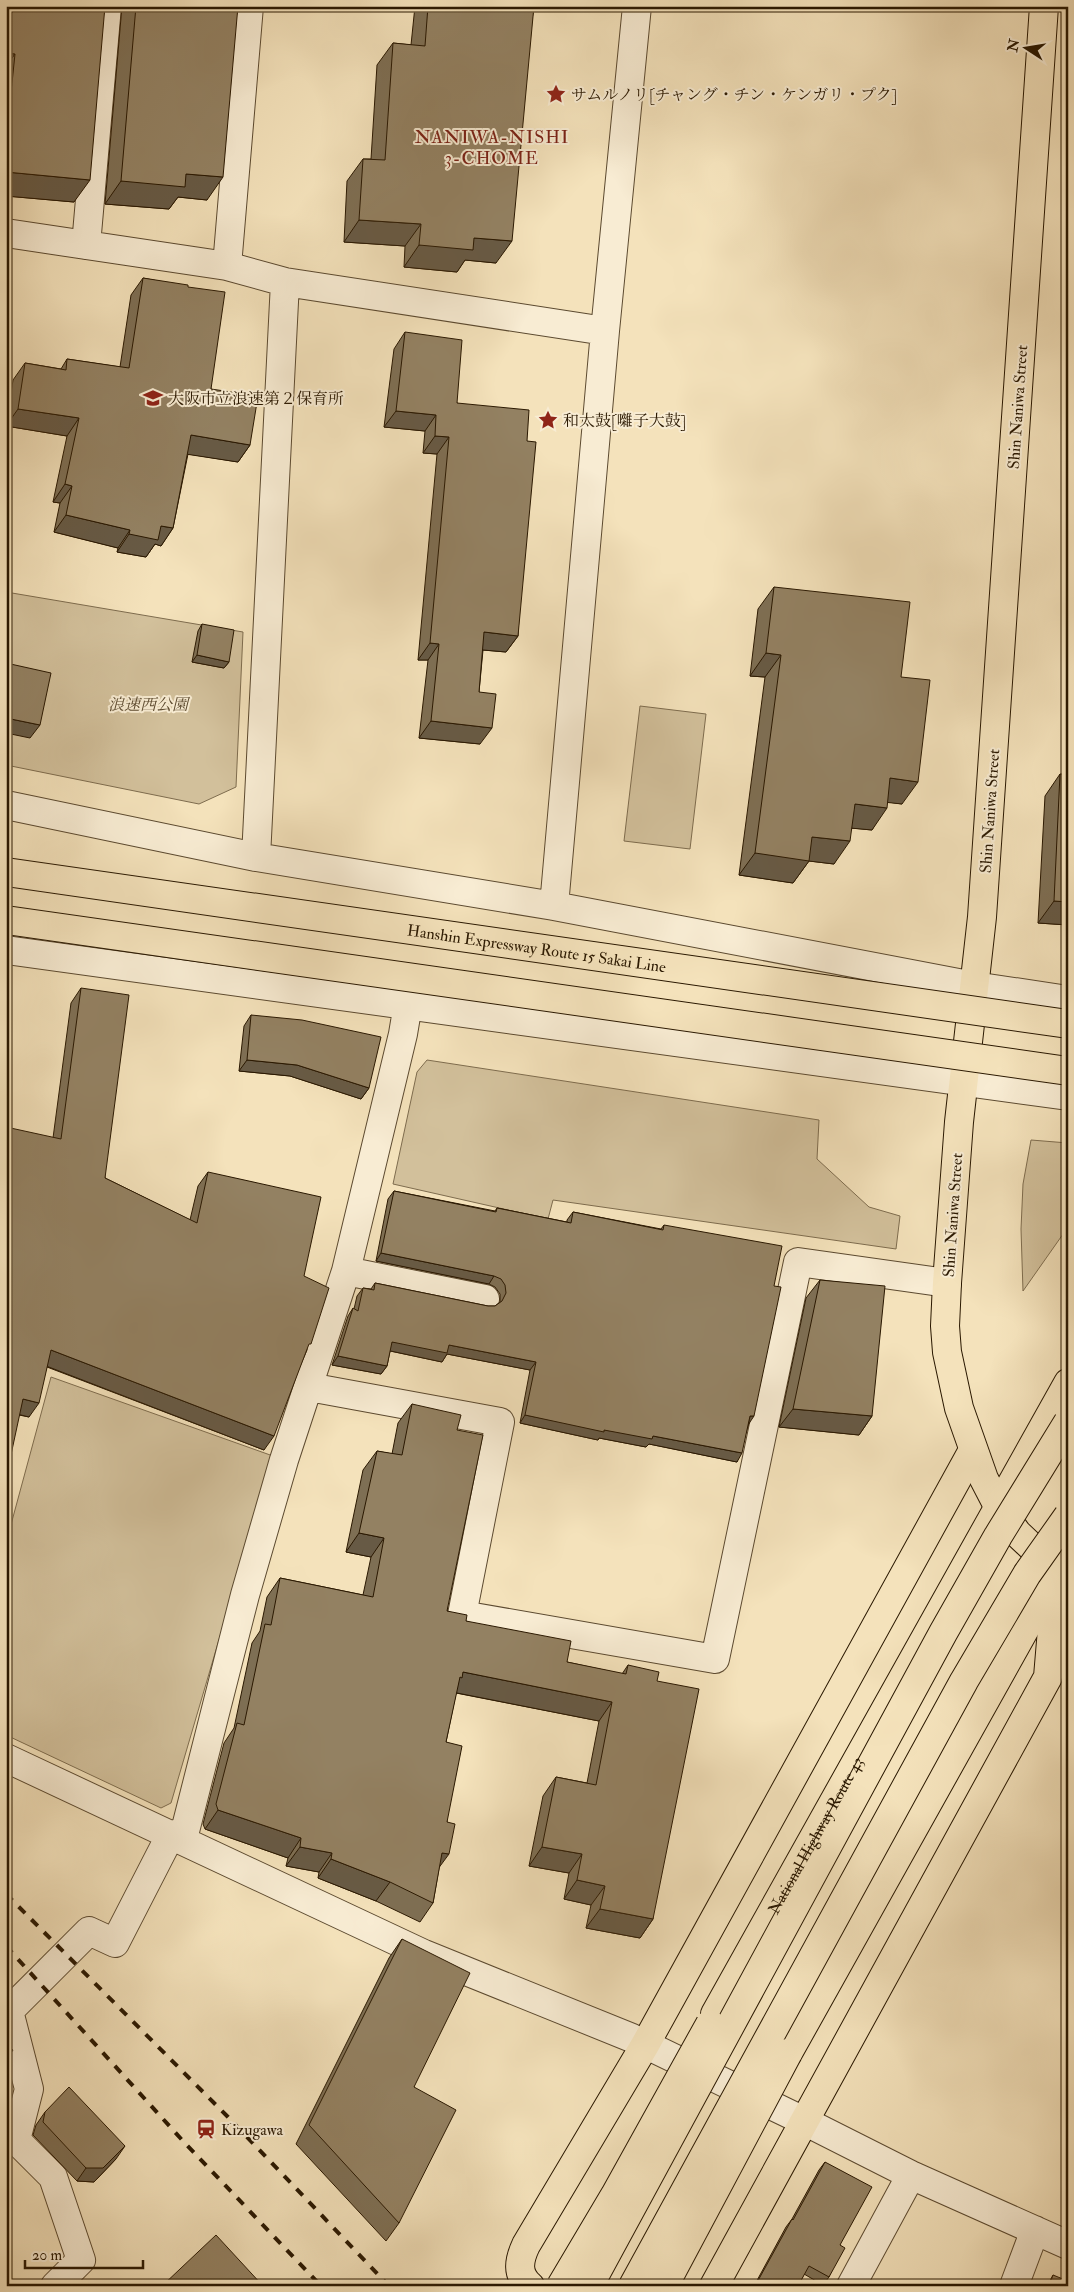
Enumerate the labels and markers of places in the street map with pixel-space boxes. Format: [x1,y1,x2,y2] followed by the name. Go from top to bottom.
[545,83,567,105] place icon: サムルノリ[チャング・チン・ケンガリ・プク]
[571,85,897,105] place label: サムルノリ[チャング・チン・ケンガリ・プク]
[142,387,164,409] school or university icon: 大阪市立浪速第２保育所
[168,389,344,409] place label: 大阪市立浪速第２保育所
[537,409,559,431] place icon: 和太鼓[囃子大鼓]
[563,411,686,431] place label: 和太鼓[囃子大鼓]
[195,2118,217,2140] station icon: Kizugawa
[221,2120,284,2140] place label: Kizugawa

